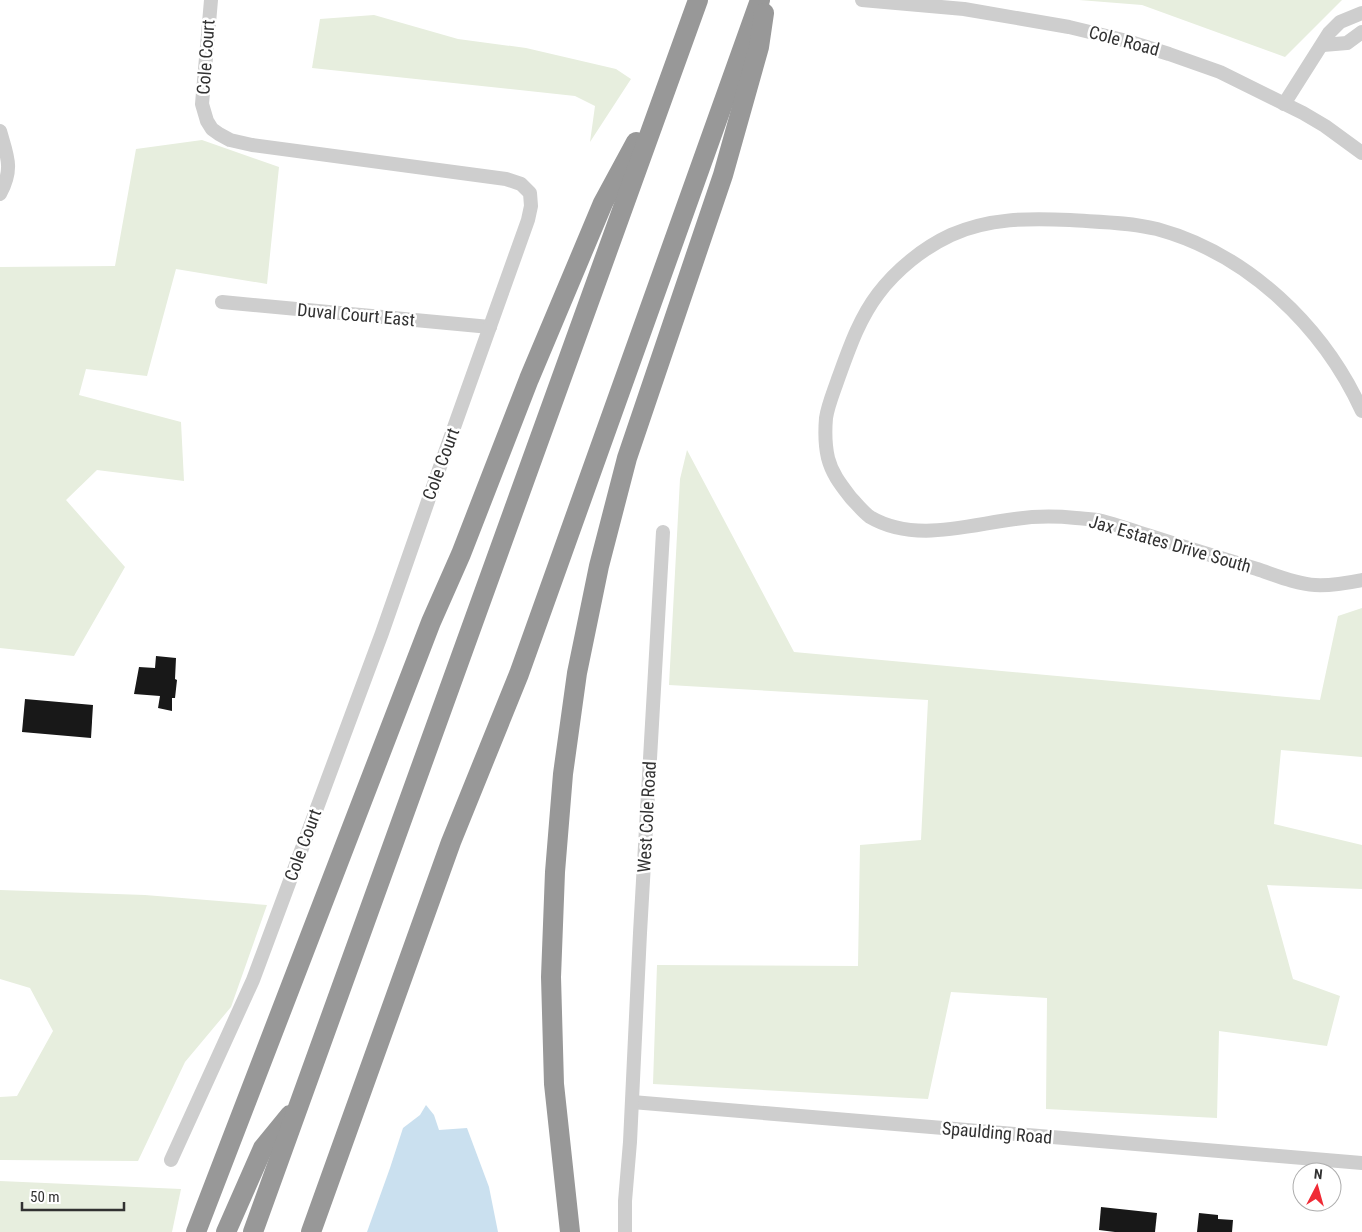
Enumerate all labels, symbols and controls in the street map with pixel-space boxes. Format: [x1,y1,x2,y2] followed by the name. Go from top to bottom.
[192,19,219,95] street label: Cole Court
[1087,21,1162,60] street label: Cole Road
[296,299,416,330] street label: Duval Court East
[418,425,463,503] street label: Cole Court
[1087,510,1254,577] street label: Jax Estates Drive South
[633,761,660,873] street label: West Cole Road
[280,806,325,884] street label: Cole Court
[941,1117,1053,1148] street label: Spaulding Road
[1292,1162,1342,1212] north arrow
[1313,1166,1323,1182] text: N
[22,1180,125,1212] scale bar
[30,1188,60,1206] text: 50 m

